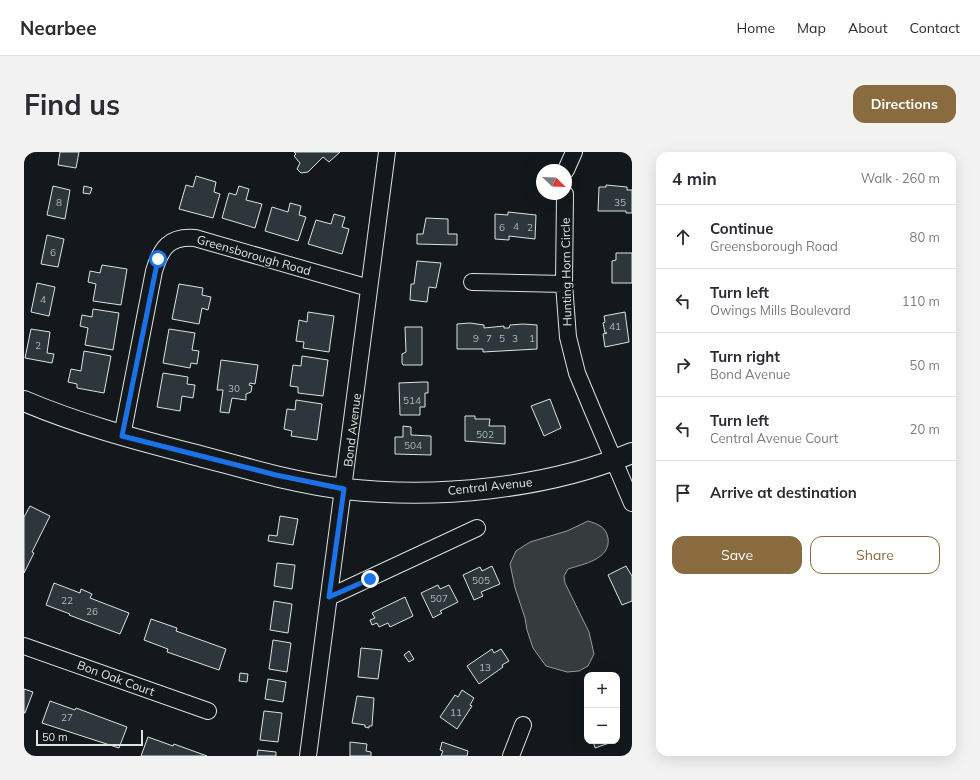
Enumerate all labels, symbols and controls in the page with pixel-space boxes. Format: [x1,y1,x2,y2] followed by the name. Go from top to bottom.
[20,16,97,40] text: Nearbee
[736,19,775,37] text: Home
[797,19,826,37] text: Map
[848,19,888,37] text: About
[910,19,960,37] text: Contact
[853,85,956,123] button: Directions
[24,87,120,122] text: Find us
[536,164,572,200] north arrow
[672,168,717,189] text: 4 min
[861,170,940,186] text: Walk · 260 m
[56,196,62,209] house number: 8
[614,196,626,209] house number: 35
[558,217,574,327] street label: Hunting Horn Circle
[710,219,773,238] text: Continue
[513,220,519,233] house number: 4
[499,221,505,234] house number: 6
[527,221,533,234] house number: 2
[672,226,694,248] icon: ahead
[910,229,940,245] text: 80 m
[195,232,313,278] street label: Greensborough Road
[710,238,838,254] text: Greensborough Road
[50,246,56,259] house number: 6
[149,250,167,268] route start
[710,283,769,302] text: Turn left
[672,290,694,312] icon: left
[40,293,46,306] house number: 4
[902,293,940,309] text: 110 m
[710,302,851,318] text: Owings Mills Boulevard
[609,320,621,333] house number: 41
[473,332,479,345] house number: 9
[486,332,492,345] house number: 7
[499,332,505,345] house number: 5
[512,332,518,345] house number: 3
[529,332,535,345] house number: 1
[35,339,41,352] house number: 2
[710,347,780,366] text: Turn right
[672,354,694,376] icon: right
[910,357,940,373] text: 50 m
[710,366,790,382] text: Bond Avenue
[228,382,240,395] house number: 30
[340,392,364,468] street label: Bond Avenue
[403,394,421,407] house number: 514
[710,411,769,430] text: Turn left
[672,418,694,440] icon: left
[910,421,940,437] text: 20 m
[476,428,494,441] house number: 502
[710,430,838,446] text: Central Avenue Court
[404,439,422,452] house number: 504
[447,474,533,498] street label: Central Avenue
[672,482,694,504] icon: arrive
[710,483,857,502] text: Arrive at destination
[672,536,802,574] button: Save
[810,536,940,574] button: Share
[361,570,379,588] route end
[472,574,490,587] house number: 505
[430,592,448,605] house number: 507
[61,594,73,607] house number: 22
[86,605,98,618] house number: 26
[75,657,157,699] street label: Bon Oak Court
[479,661,491,674] house number: 13
[584,672,620,744] map controls
[584,672,620,708] button: +
[450,706,462,719] house number: 11
[584,708,620,744] button: −
[61,711,73,724] house number: 27
[36,728,143,747] scale bar
[42,730,68,744] text: 50 m

